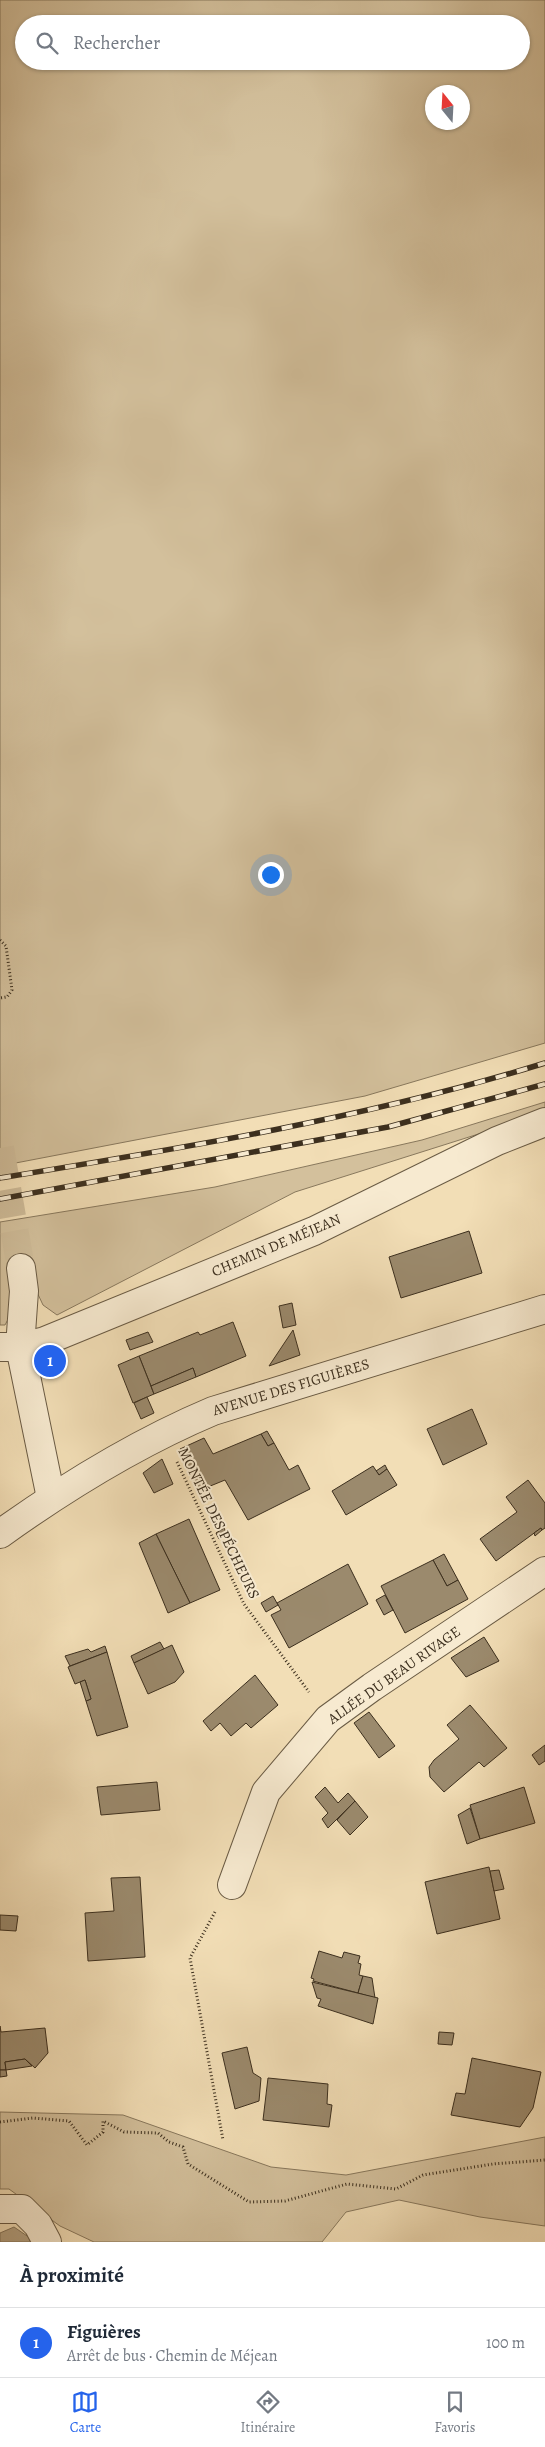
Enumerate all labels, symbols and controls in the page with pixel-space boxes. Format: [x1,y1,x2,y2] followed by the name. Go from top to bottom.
[15,15,530,70] search box
[33,29,61,57] icon: search
[73,30,160,56] text: Rechercher
[425,85,470,130] north arrow
[258,862,284,888] your location
[208,1209,344,1281] street label: CHEMIN DE MÉJEAN
[34,1342,66,1380] pin: 1
[209,1354,372,1421] street label: AVENUE DES FIGUIÈRES
[174,1444,264,1602] street label: MONTÉE DES PÉCHEURS
[323,1621,464,1729] street label: ALLÉE DU BEAU RIVAGE
[20,2261,124,2289] text: À proximité
[67,2319,141,2345] text: Figuières
[33,2332,39,2354] text: 1
[486,2332,525,2354] text: 100 m
[67,2345,278,2367] text: Arrêt de bus · Chemin de Méjean
[70,2388,101,2437] tab: Carte
[241,2388,295,2437] tab: Itinéraire
[435,2388,475,2437] tab: Favoris

